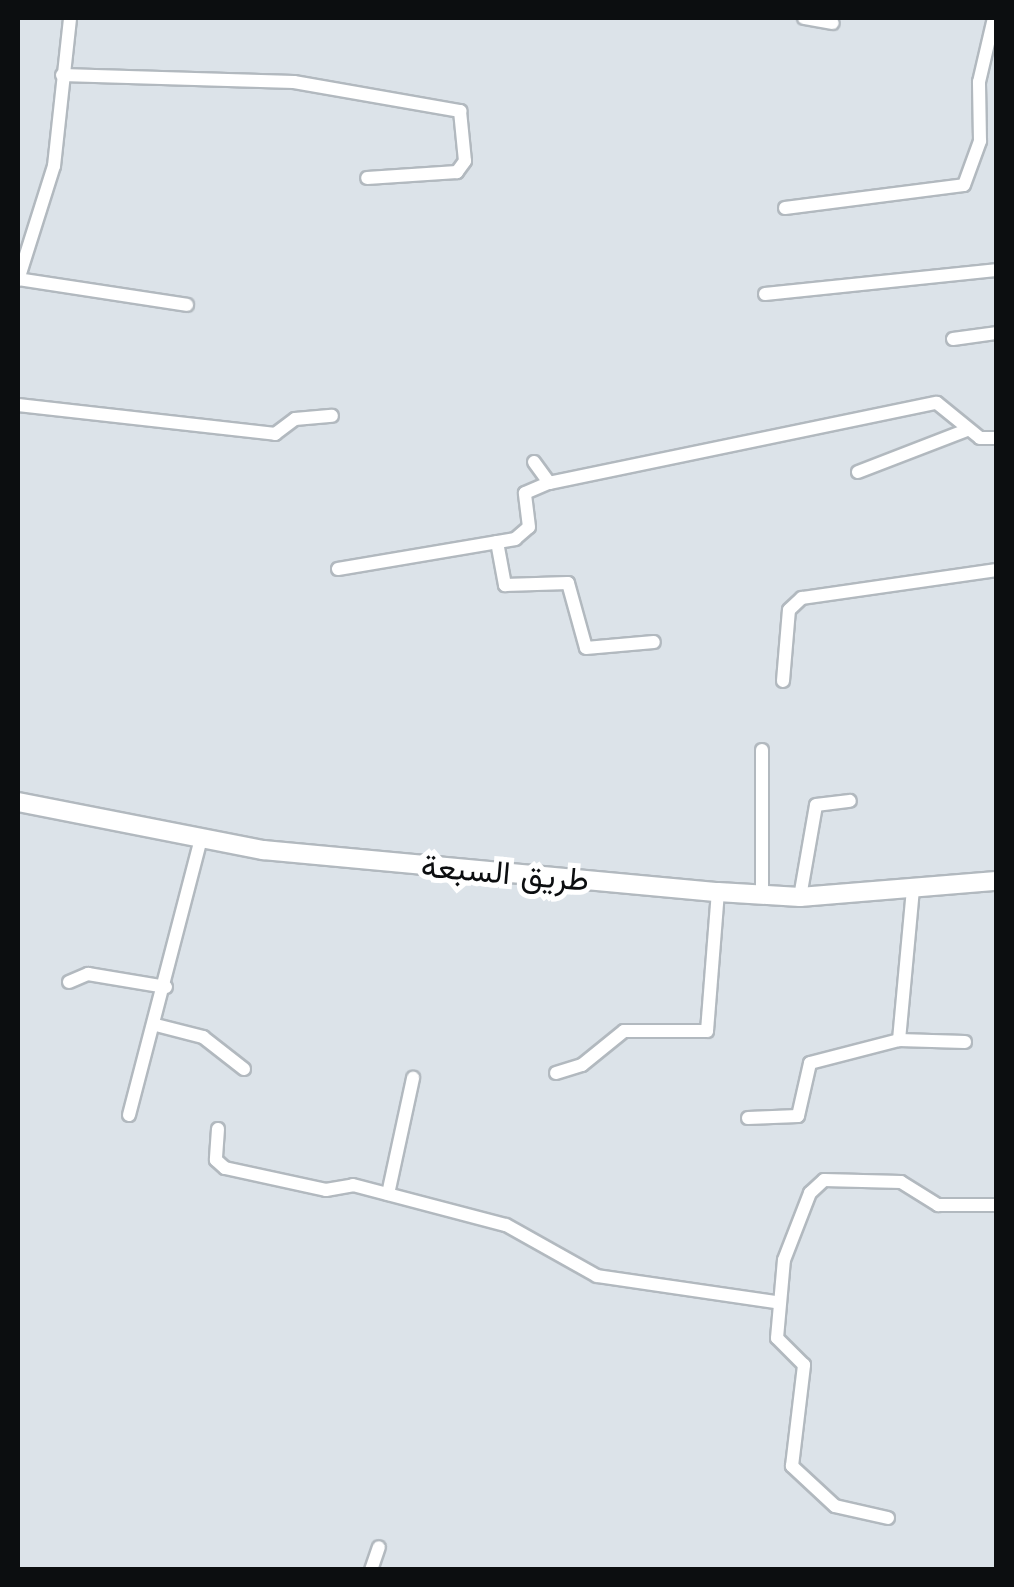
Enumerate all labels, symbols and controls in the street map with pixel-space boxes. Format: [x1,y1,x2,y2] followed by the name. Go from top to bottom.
[419,847,591,899] street label: طريق السبعة

